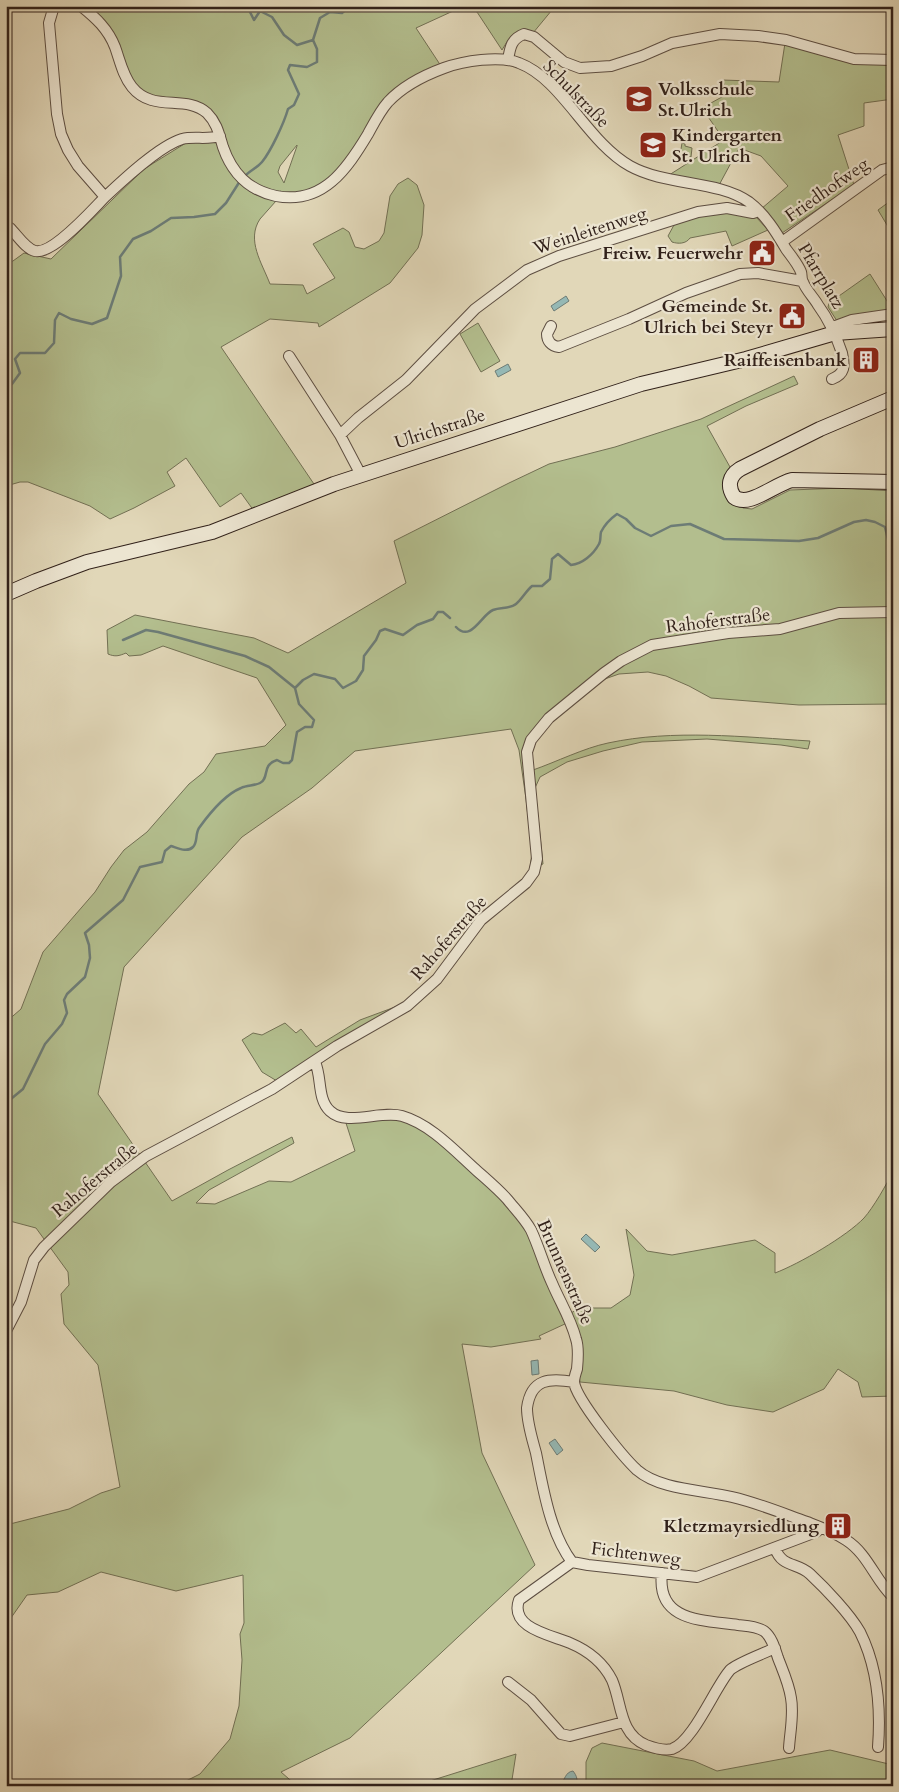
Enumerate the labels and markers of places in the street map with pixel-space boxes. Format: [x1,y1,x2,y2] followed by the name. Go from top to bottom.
[658,77,755,123] place label: Volksschule St.Ulrich
[624,84,654,114] school or university icon: Volksschule St.Ulrich
[672,123,783,169] place label: Kindergarten St. Ulrich
[638,130,668,160] school or university icon: Kindergarten St. Ulrich
[747,238,777,268] public building icon: Freiw. Feuerwehr
[602,241,744,266] place label: Freiw. Feuerwehr
[644,294,774,340] place label: Gemeinde St. Ulrich bei Steyr
[777,301,807,331] public building icon: Gemeinde St. Ulrich bei Steyr
[851,345,881,375] building icon: Raiffeisenbank
[724,348,848,373] place label: Raiffeisenbank
[823,1511,853,1541] building icon: Kletzmayrsiedlung
[663,1514,819,1539] place label: Kletzmayrsiedlung

